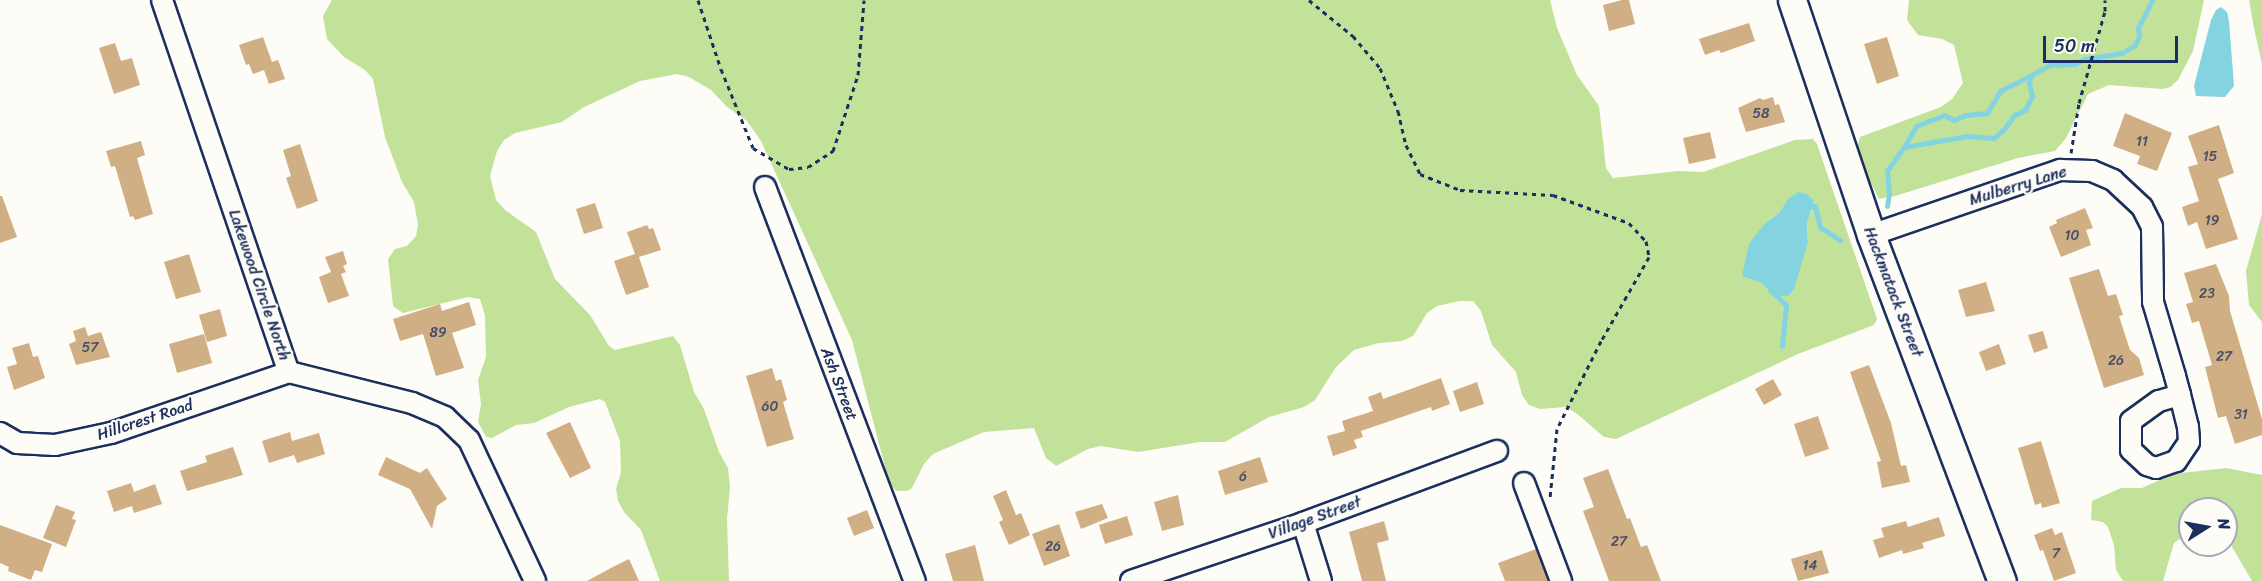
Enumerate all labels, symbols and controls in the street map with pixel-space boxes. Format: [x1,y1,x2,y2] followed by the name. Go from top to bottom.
[2046,24,2181,62] scale bar
[2054,30,2095,62] text: 50 m
[1753,106,1769,122] house number: 58
[2136,134,2148,150] house number: 11
[2203,149,2217,165] house number: 15
[1967,162,2069,210] street label: Mulberry Lane
[224,207,294,363] street label: Lakewood Circle North
[2205,213,2219,229] house number: 19
[1859,224,1927,360] street label: Hackmatack Street
[2065,228,2079,244] house number: 10
[2199,286,2215,302] house number: 23
[429,325,447,341] house number: 89
[82,340,98,356] house number: 57
[816,345,862,423] street label: Ash Street
[2216,349,2232,365] house number: 27
[2108,353,2124,369] house number: 26
[95,395,195,445] street label: Hillcrest Road
[762,399,778,415] house number: 60
[2234,407,2248,423] house number: 31
[1239,469,1247,485] house number: 6
[1266,492,1364,544] street label: Village Street
[2178,497,2238,557] north arrow
[2209,516,2239,532] text: N
[1611,534,1627,550] house number: 27
[1045,539,1061,555] house number: 26
[2052,546,2060,562] house number: 7
[1803,558,1817,574] house number: 14

